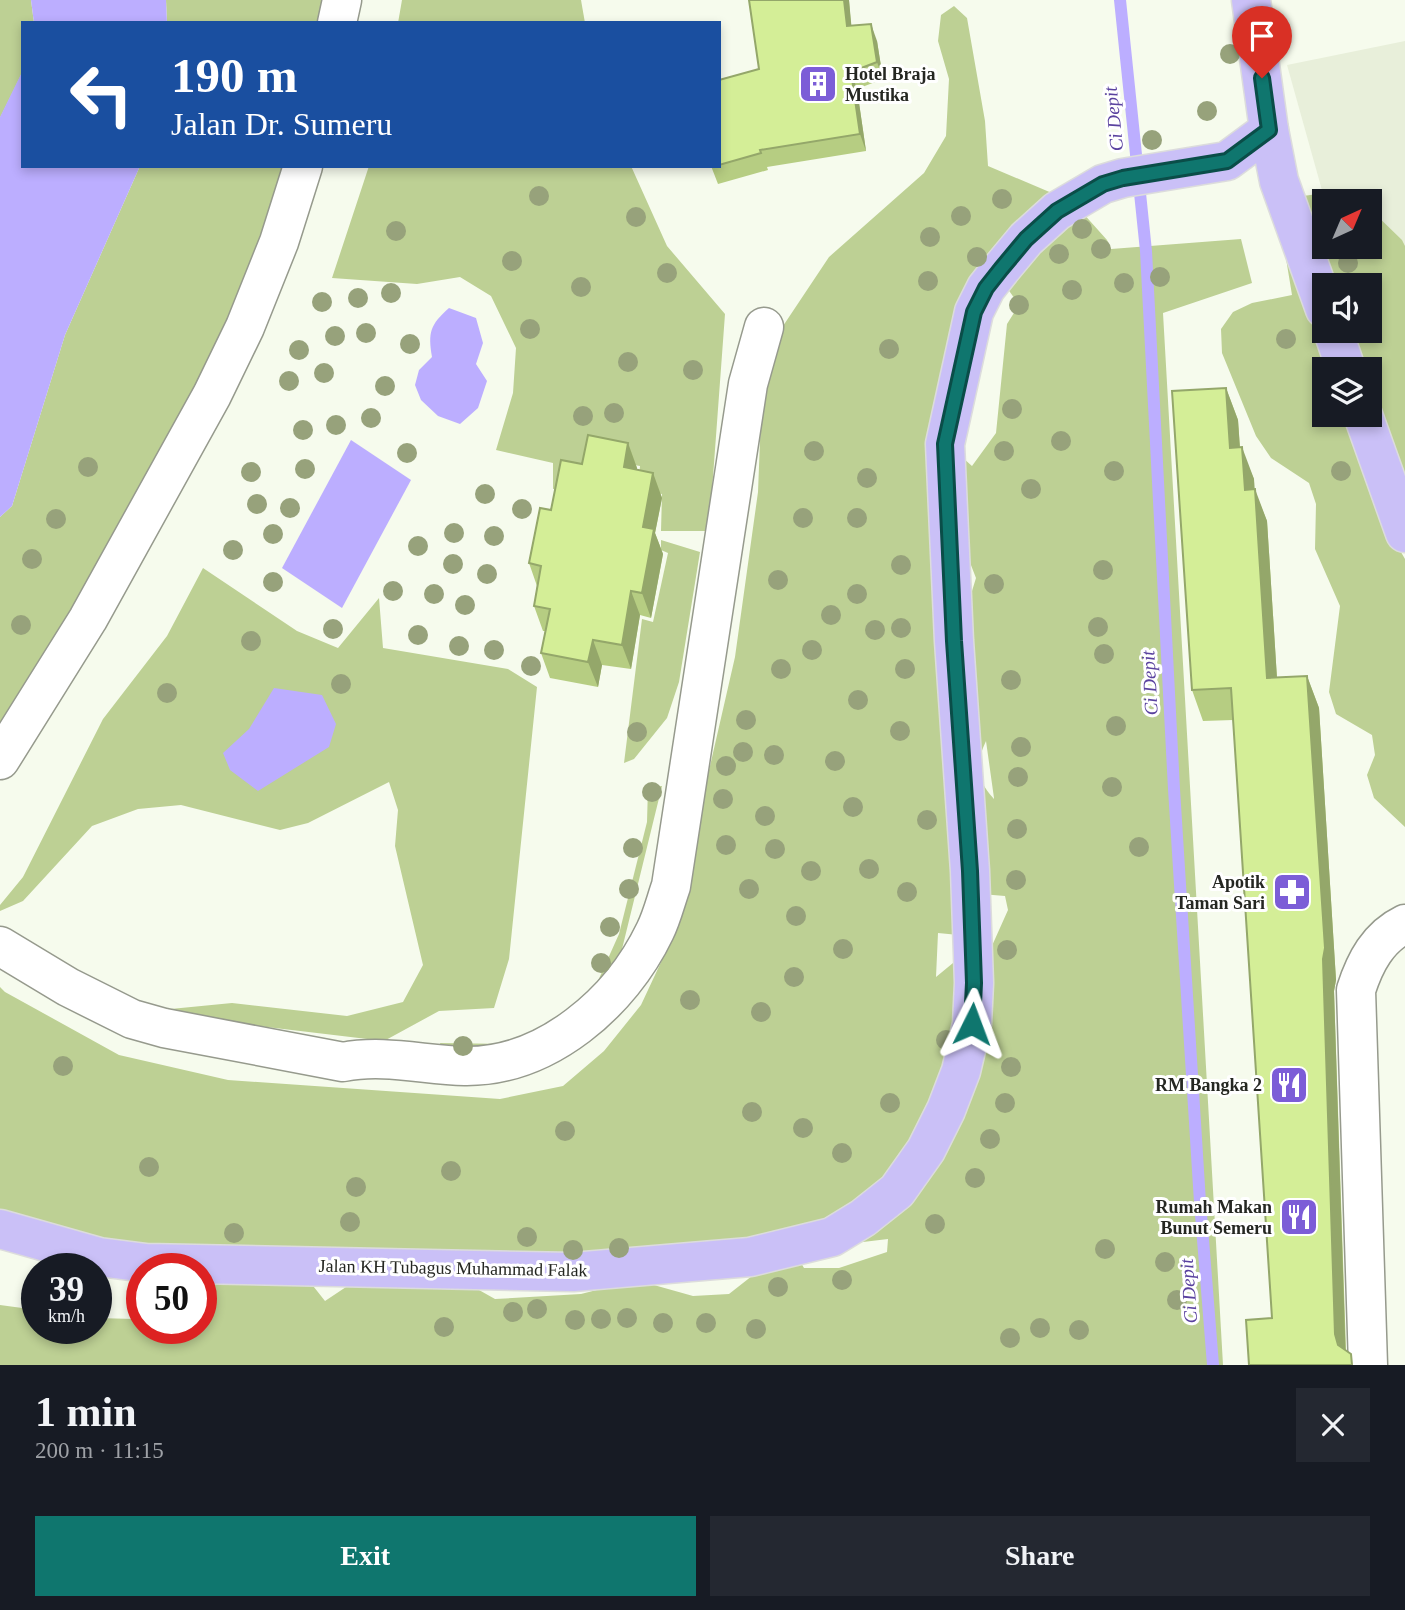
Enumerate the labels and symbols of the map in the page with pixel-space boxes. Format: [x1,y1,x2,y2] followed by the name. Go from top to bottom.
[1232,6,1292,78] pin
[797,63,839,105] building icon: Hotel Braja Mustika
[845,64,935,105] place label: Hotel Braja Mustika
[1100,85,1127,152] water label: Ci Depit
[1312,189,1382,259] north arrow
[1137,649,1162,716] water label: Ci Depit
[1271,871,1313,913] pharmacy icon: Apotik Taman Sari
[1175,872,1265,913] place label: Apotik Taman Sari
[935,987,1009,1061] position arrow
[1268,1064,1310,1106] restaurant icon: RM Bangka 2
[1155,1075,1262,1095] place label: RM Bangka 2
[1278,1196,1320,1238] restaurant icon: Rumah Makan Bunut Semeru
[1155,1197,1272,1238] place label: Rumah Makan Bunut Semeru
[126,1253,217,1344] speed limit sign: 50
[318,1256,588,1280] street label: Jalan KH Tubagus Muhammad Falak
[1176,1257,1201,1324] water label: Ci Depit

